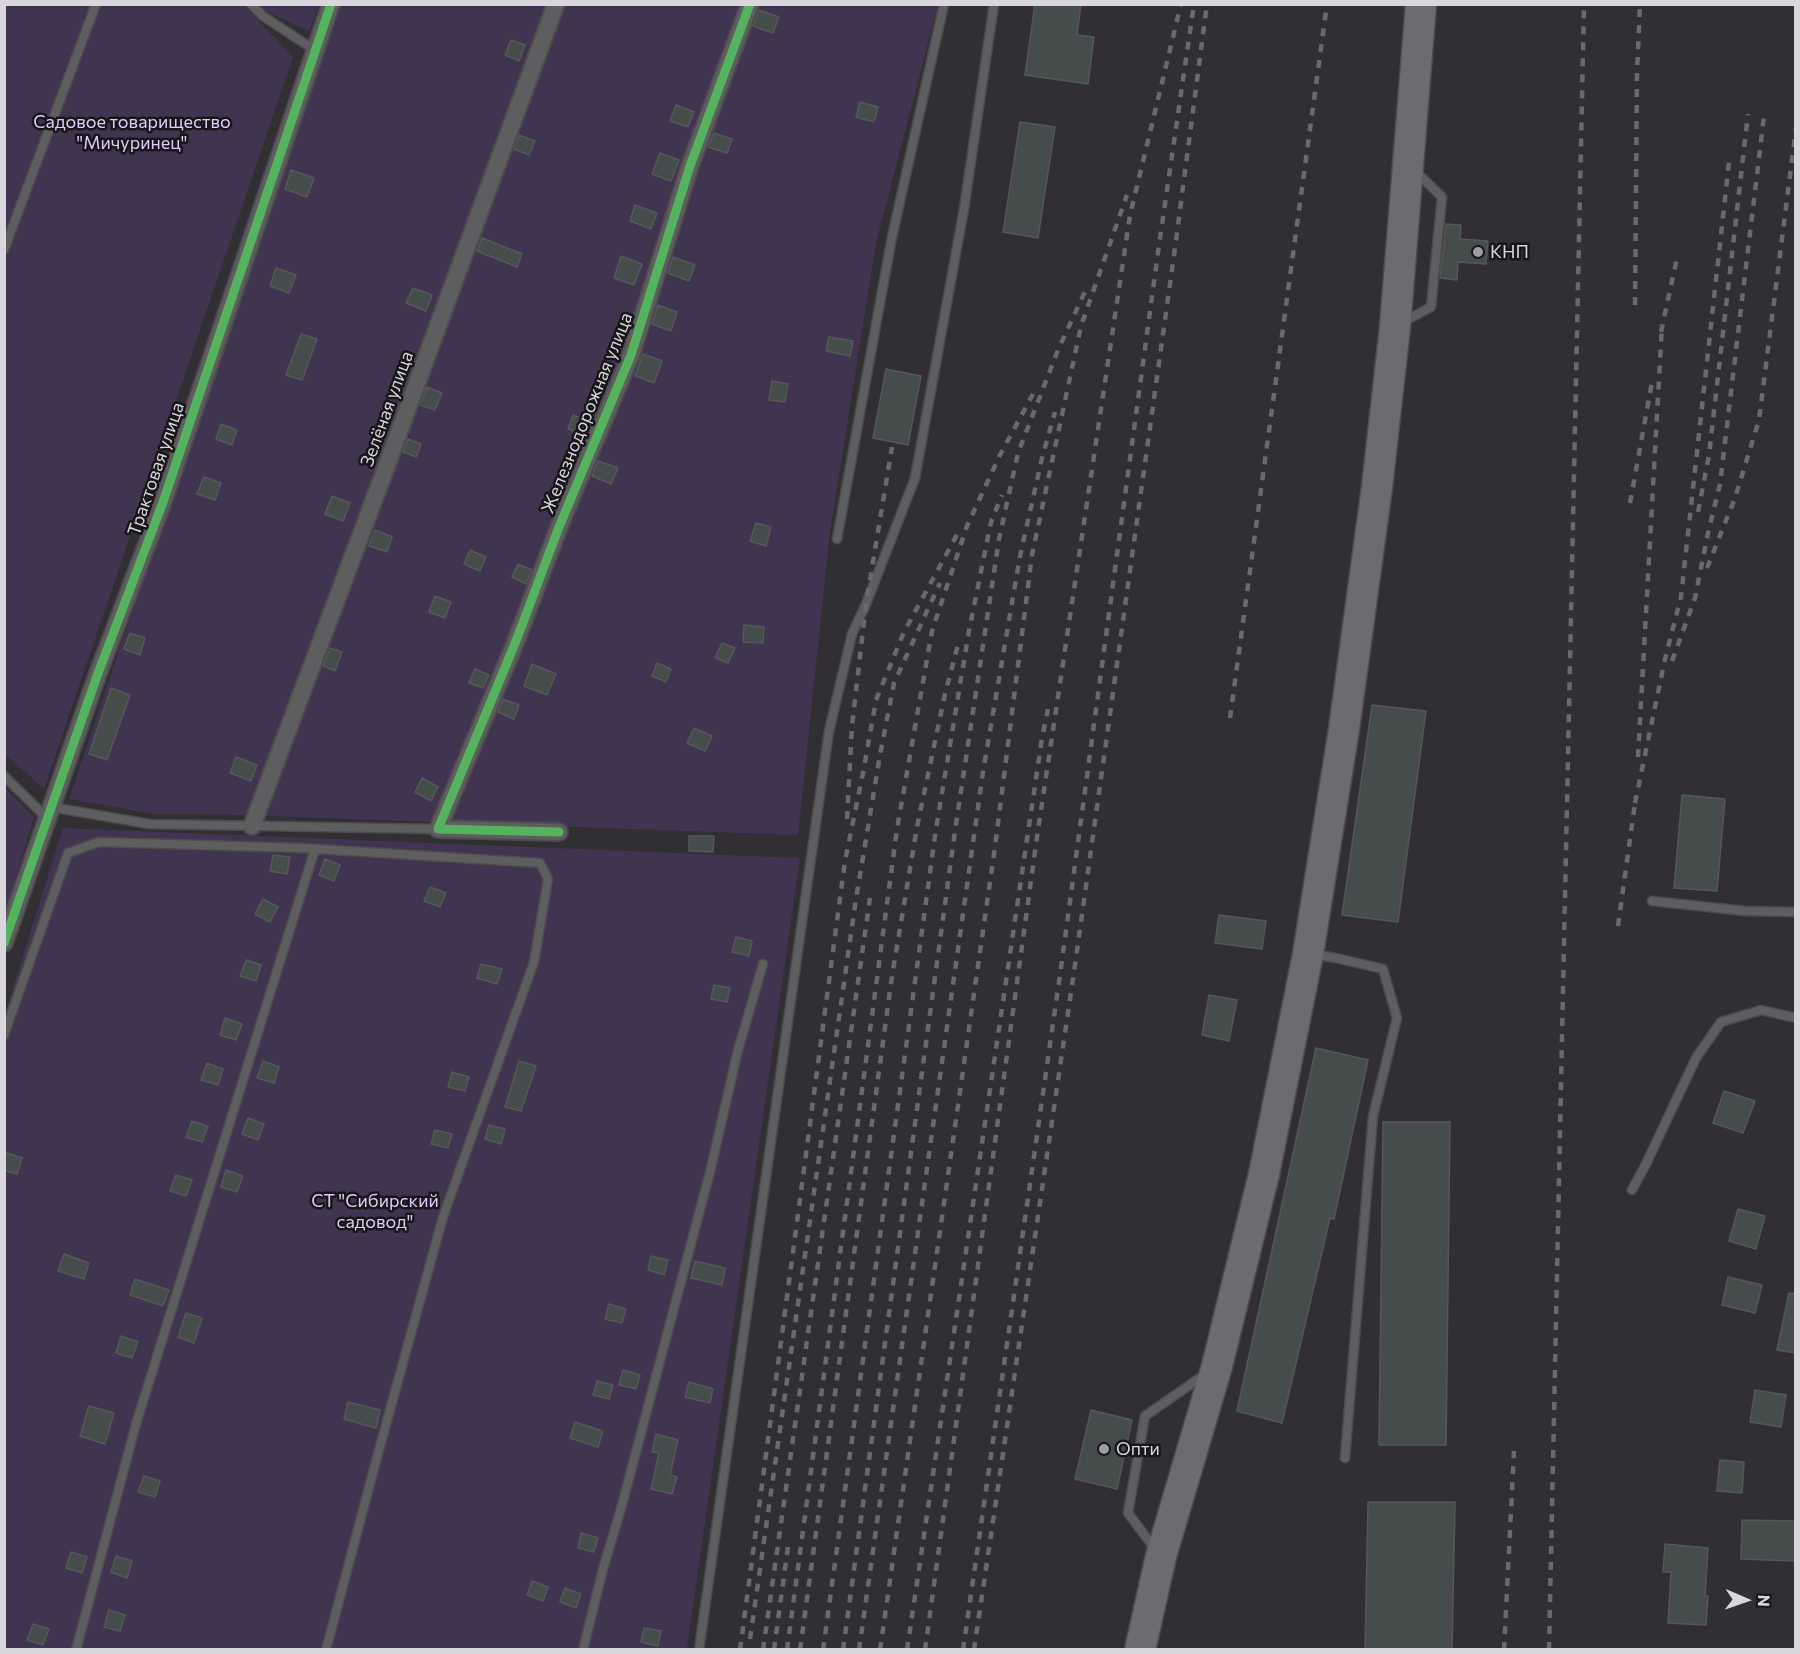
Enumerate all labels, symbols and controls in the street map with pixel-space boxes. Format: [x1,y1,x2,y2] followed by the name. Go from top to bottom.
[33,111,231,154] park label: Садовое товарищество "Мичуринец"
[1490,241,1529,263] place label: КНП
[1471,245,1485,259] marker: КНП
[537,309,637,517] street label: Железнодорожная улица
[356,348,418,470] street label: Зелёная улица
[123,399,189,539] street label: Трактовая улица
[311,1190,439,1232] park label: СТ "Сибирский садовод"
[1116,1438,1160,1460] place label: Опти
[1097,1442,1111,1456] marker: Опти
[1716,1570,1776,1630] north arrow
[1755,1594,1774,1607] text: N

